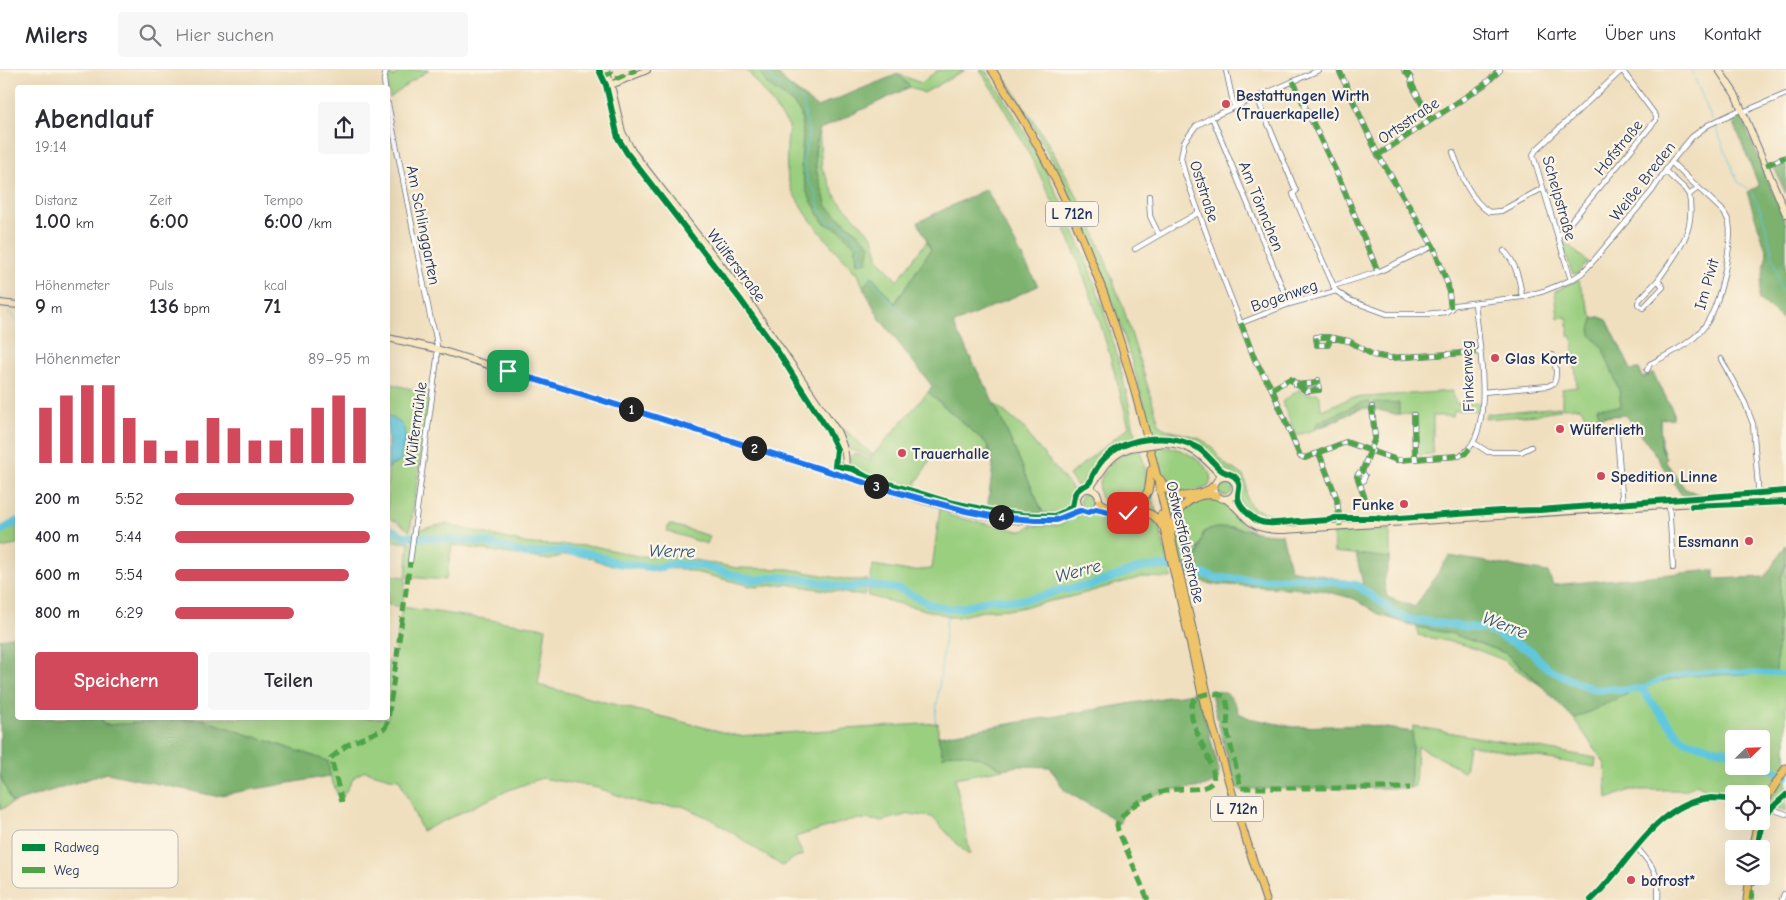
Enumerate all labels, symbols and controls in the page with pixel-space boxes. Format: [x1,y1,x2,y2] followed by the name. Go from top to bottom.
[118,12,468,57] search box
[25,21,88,49] text: Milers
[136,21,164,49] icon: search
[176,24,274,46] text: Hier suchen
[1472,24,1509,45] text: Start
[1537,24,1577,45] text: Karte
[1605,24,1676,45] text: Über uns
[1704,24,1761,45] text: Kontakt
[1236,87,1370,123] place label: Bestattungen Wirth (Trauerkapelle)
[1375,94,1443,148] street label: Ortsstraße
[1220,98,1232,110] marker: Bestattungen Wirth (Trauerkapelle)
[318,102,370,154] button: share
[35,103,153,135] text: Abendlauf
[1591,116,1647,179] street label: Hofstraße
[35,138,67,156] text: 19:14
[1606,138,1679,225] street label: Weiße Breden
[1538,154,1580,243] street label: Schelpstraße
[1186,158,1222,224] street label: Oststraße
[1235,159,1287,254] street label: Am Tönnchen
[403,164,443,287] street label: Am Schlinggarten
[35,192,77,209] text: Distanz
[149,192,172,209] text: Zeit
[264,192,303,209] text: Tempo
[1046,202,1098,226] road number: L 712n
[35,209,71,233] text: 1.00
[149,209,189,233] text: 6:00
[264,209,303,233] text: 6:00
[71,215,94,232] text: km
[303,215,332,232] text: /km
[703,226,769,305] street label: Wülferstraße
[1691,256,1723,312] street label: Im Pivit
[1249,276,1320,316] street label: Bogenweg
[35,277,110,294] text: Höhenmeter
[149,277,173,294] text: Puls
[264,277,287,294] text: kcal
[35,294,46,318] text: 9
[149,294,179,318] text: 136
[264,294,281,318] text: 71
[46,300,62,317] text: m
[179,300,210,317] text: bpm
[1458,340,1478,412] street label: Finkenweg
[35,350,120,368] text: Höhenmeter
[308,350,370,368] text: 89–95 m
[487,350,529,392] pin
[1505,350,1577,368] place label: Glas Korte
[1489,352,1501,364] marker: Glas Korte
[494,357,522,385] icon: arrive
[401,380,431,468] street label: Wülfermühle
[618,396,644,422] pin: 1
[629,401,634,418] text: 1
[1570,421,1644,439] place label: Wülferlieth
[1554,423,1566,435] marker: Wülferlieth
[742,436,766,460] pin: 2
[751,440,758,457] text: 2
[912,445,989,463] place label: Trauerhalle
[896,447,908,459] marker: Trauerhalle
[1611,468,1717,486] place label: Spedition Linne
[1595,470,1607,482] marker: Spedition Linne
[864,474,888,498] pin: 3
[873,478,880,495] text: 3
[1162,479,1208,605] street label: Ostwestfalenstraße
[35,490,80,508] text: 200 m
[115,490,144,508] text: 5:52
[1107,492,1149,534] pin
[1352,496,1394,514] place label: Funke
[1398,498,1410,510] marker: Funke
[1114,499,1142,527] icon: check
[988,504,1014,530] pin: 4
[998,509,1005,526] text: 4
[35,528,79,546] text: 400 m
[115,528,142,546] text: 5:44
[1678,533,1739,551] place label: Essmann
[1743,535,1755,547] marker: Essmann
[648,541,696,562] water label: Werre
[1053,555,1103,588] water label: Werre
[35,566,80,584] text: 600 m
[115,566,143,584] text: 5:54
[35,604,80,622] text: 800 m
[115,604,143,622] text: 6:29
[1479,607,1530,644] water label: Werre
[35,652,198,710] button: Speichern
[208,652,370,710] button: Teilen
[1725,730,1770,775] north arrow
[1725,730,1770,885] map controls
[1725,785,1770,830] button: locate
[1211,796,1263,822] road number: L 712n
[12,830,178,888] legend
[54,839,99,856] text: Radweg
[1725,840,1770,885] button: layers
[54,862,80,879] text: Weg
[1641,872,1695,890] place label: bofrost*
[1625,874,1637,886] marker: bofrost*

